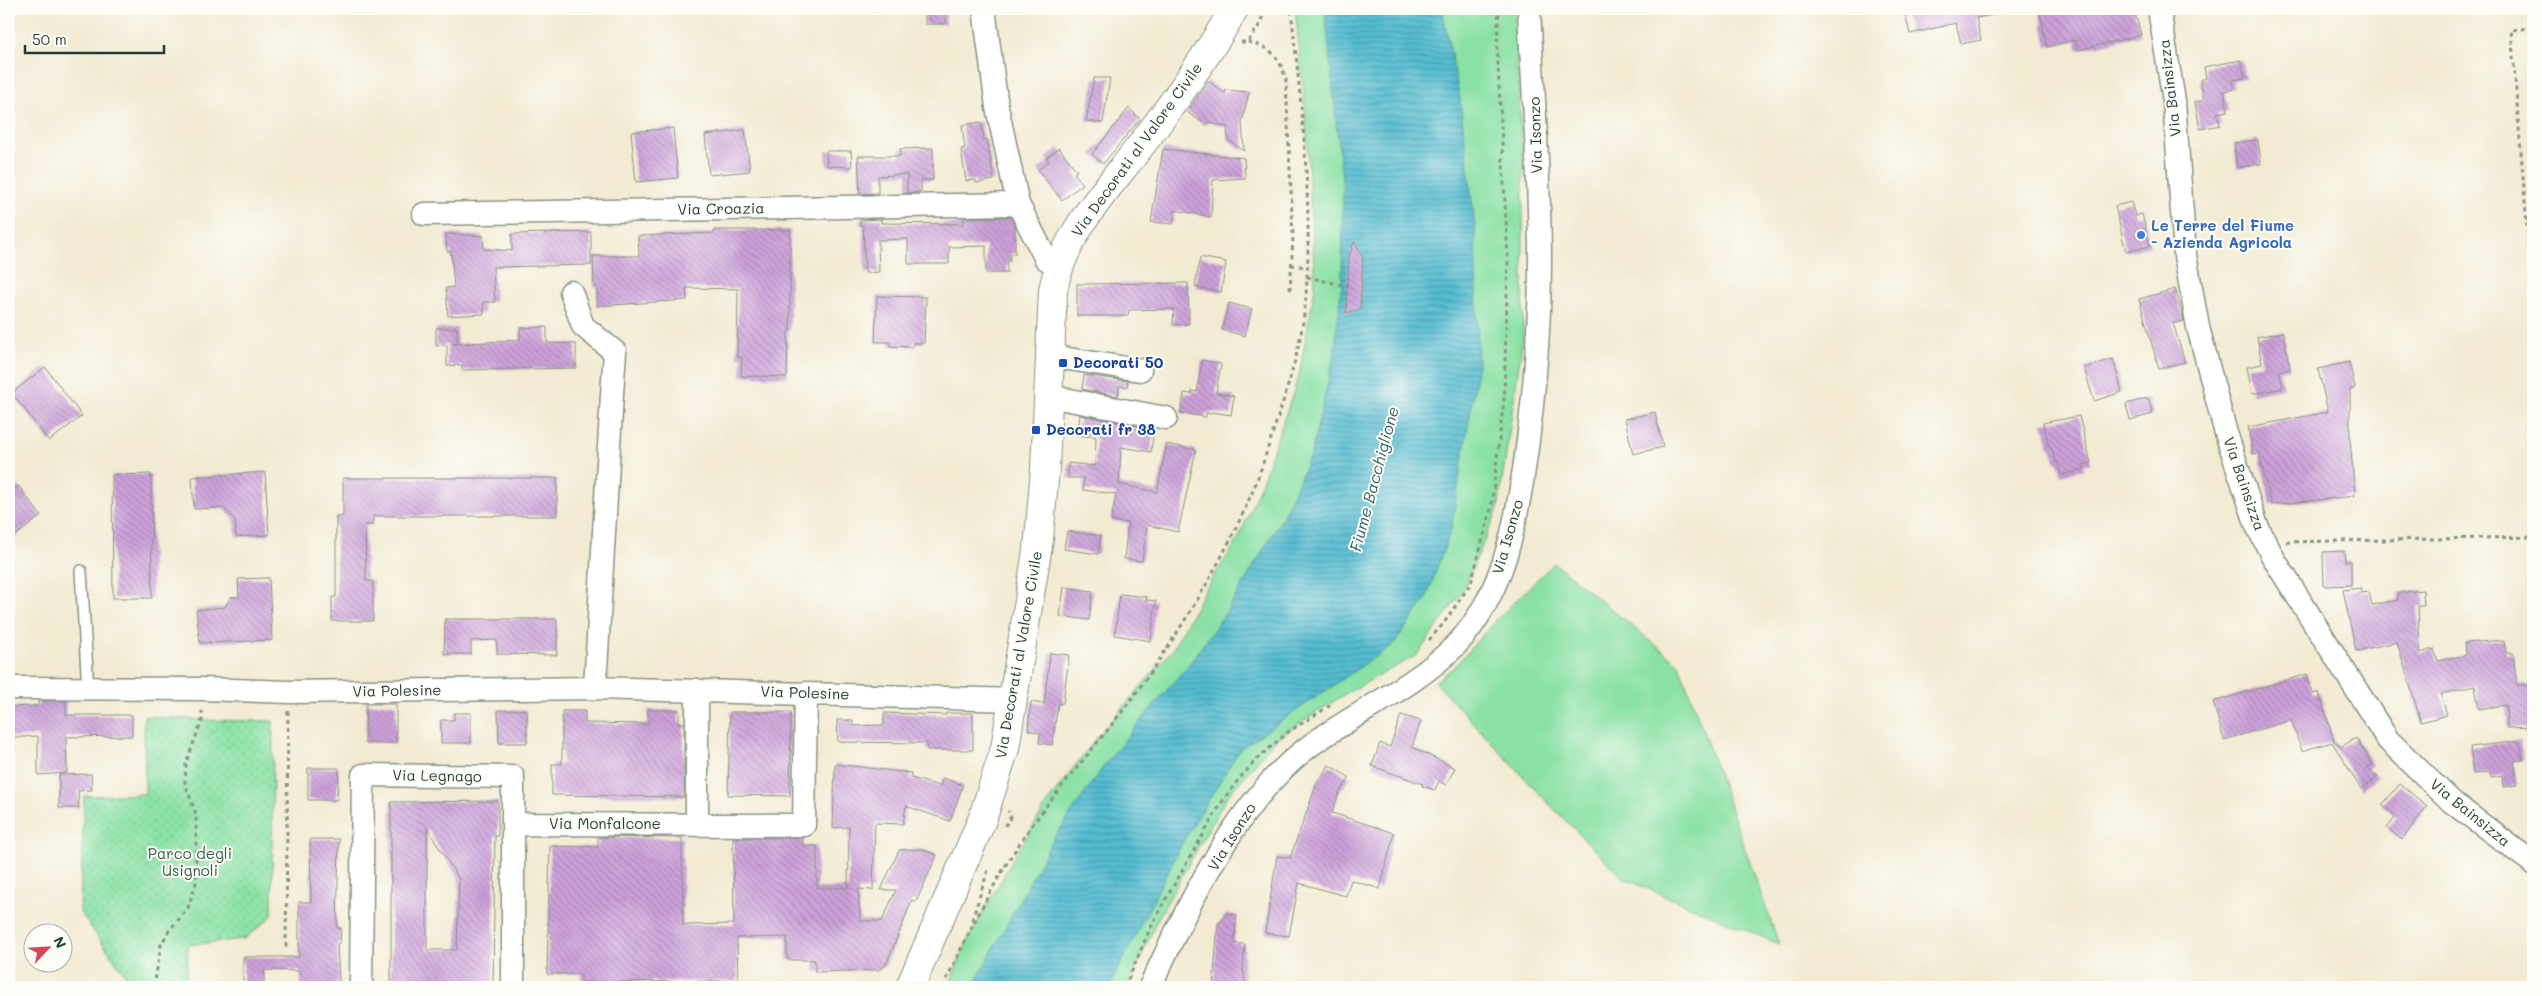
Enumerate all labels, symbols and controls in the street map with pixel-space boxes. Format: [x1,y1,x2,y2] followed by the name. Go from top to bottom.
[25,22,164,54] scale bar
[32,29,67,49] text: 50 m
[2153,38,2185,138] street label: Via Bainsizza
[1066,58,1206,240] street label: Via Decorati al Valore Civile
[1524,96,1546,174] street label: Via Isonzo
[677,197,765,219] street label: Via Croazia
[2151,215,2294,252] place label: Le Terre del Fiume - Azienda Agricola
[2135,229,2147,241] marker: Le Terre del Fiume - Azienda Agricola
[1073,352,1164,372] place label: Decorati 50
[1057,357,1069,369] marker: Decorati 50
[1344,404,1403,554] water label: Fiume Bacchiglione
[1046,419,1156,439] place label: Decorati fr 38
[1030,424,1042,436] marker: Decorati fr 38
[2220,434,2270,533] street label: Via Bainsizza
[1487,497,1527,576] street label: Via Isonzo
[990,549,1046,760] street label: Via Decorati al Valore Civile
[352,679,442,701] street label: Via Polesine
[760,680,850,704] street label: Via Polesine
[392,764,482,786] street label: Via Legnago
[2426,774,2515,851] street label: Via Bainsizza
[1202,799,1260,874] street label: Via Isonzo
[549,813,661,833] street label: Via Monfalcone
[148,843,232,880] park label: Parco degli Usignoli
[22,924,72,974] north arrow
[49,933,71,951] text: N

